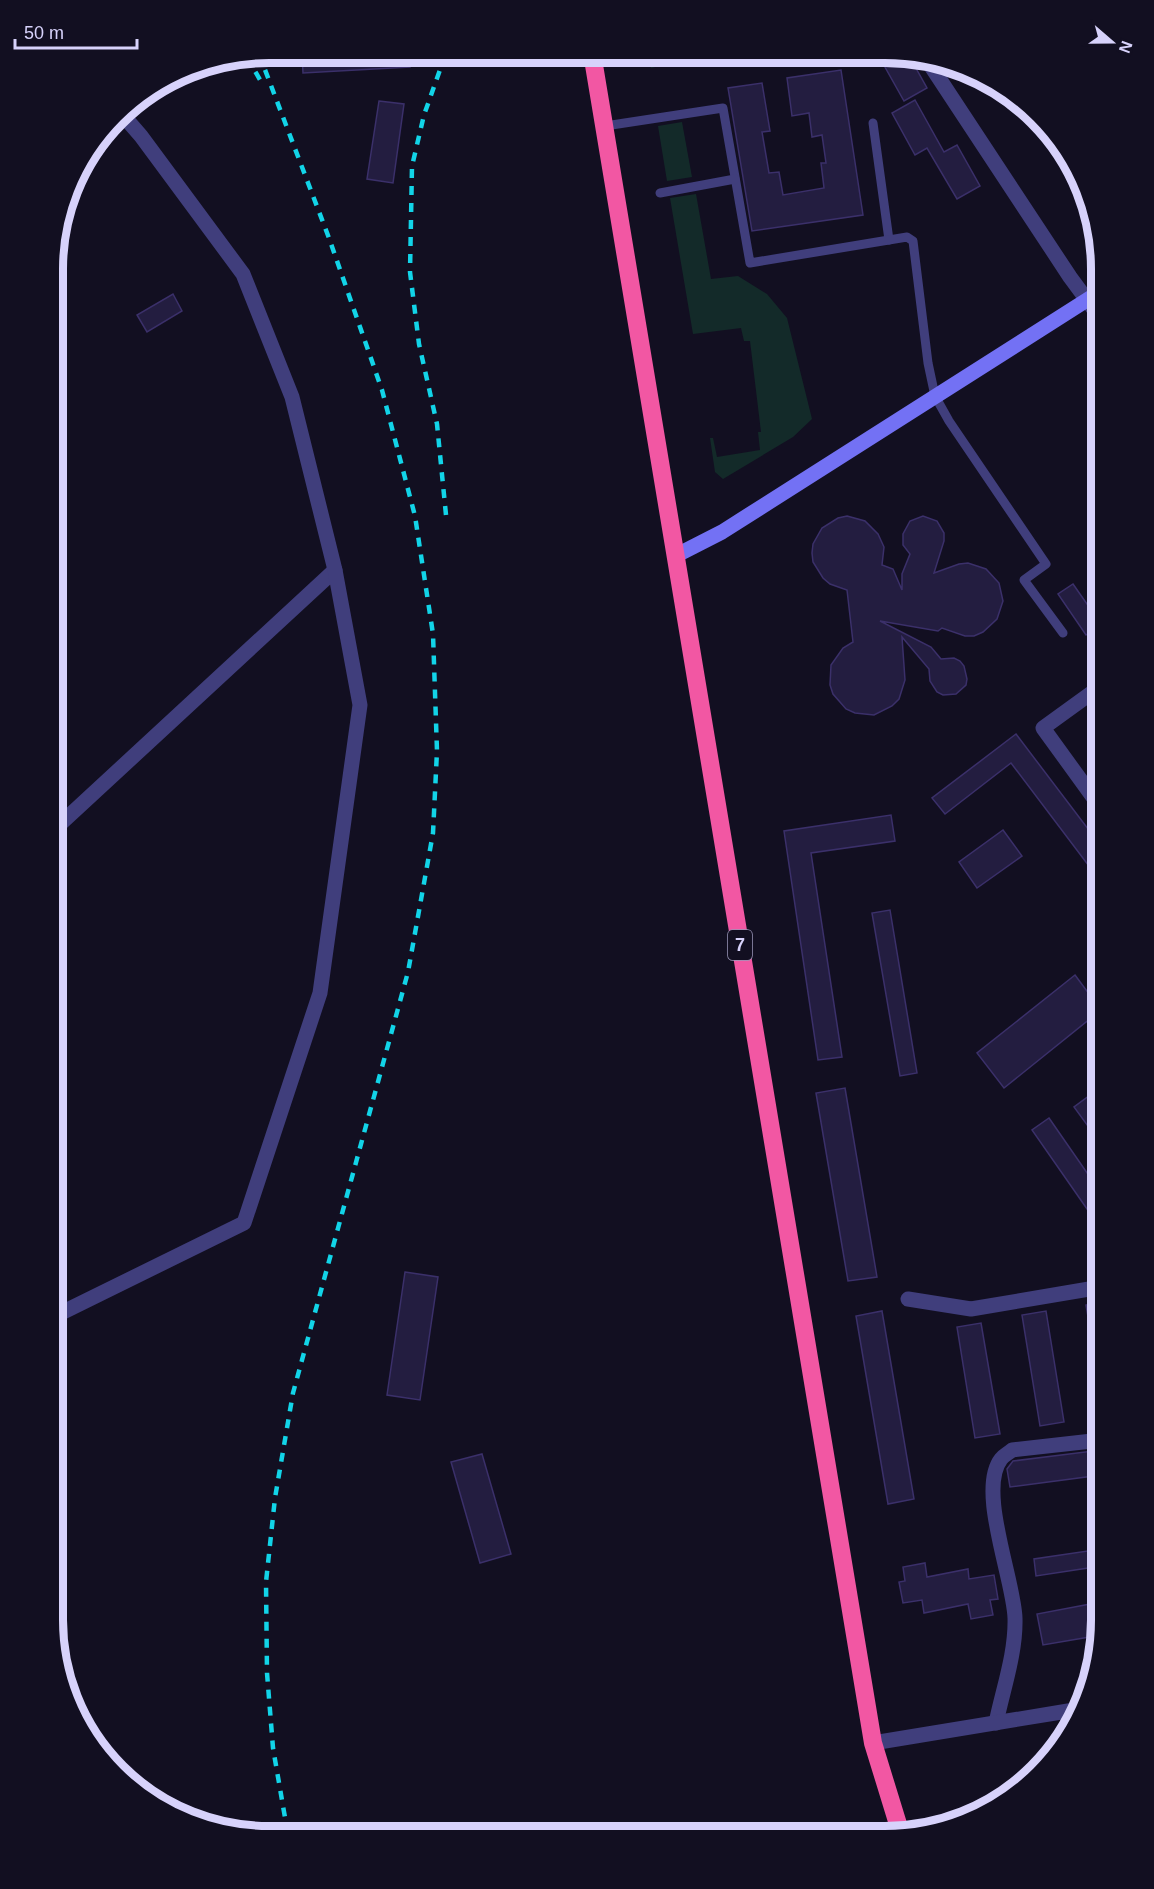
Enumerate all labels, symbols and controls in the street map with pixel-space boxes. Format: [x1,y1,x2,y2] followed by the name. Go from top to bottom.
[15,12,136,50] scale bar
[1082,12,1142,72] north arrow
[24,23,64,43] text: 50 m
[1116,39,1136,55] text: N
[728,930,752,960] road number: 7

